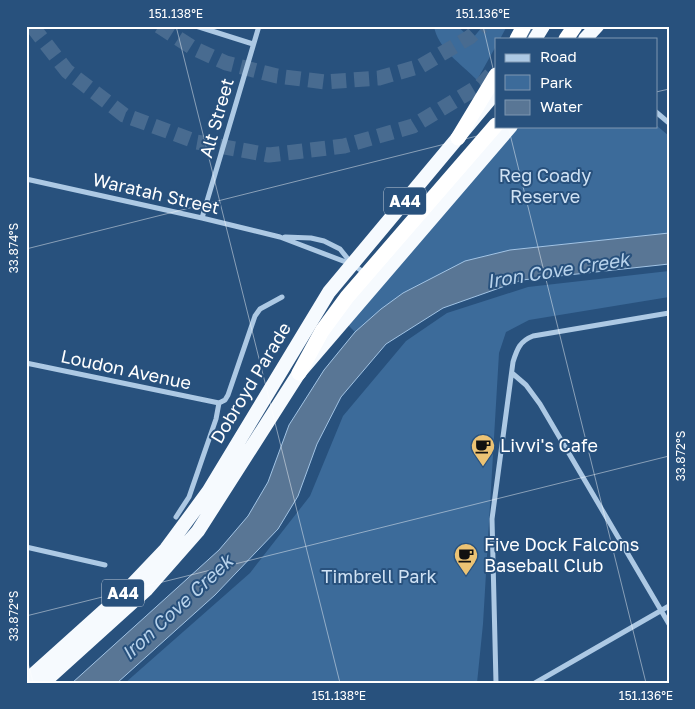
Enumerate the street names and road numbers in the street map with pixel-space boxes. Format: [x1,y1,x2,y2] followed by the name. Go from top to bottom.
[194,75,238,160] street label: Alt Street
[91,168,222,218] street label: Waratah Street
[384,188,426,215] road number: A44
[205,318,295,447] street label: Dobroyd Parade
[59,344,193,394] street label: Loudon Avenue
[102,580,144,606] road number: A44

